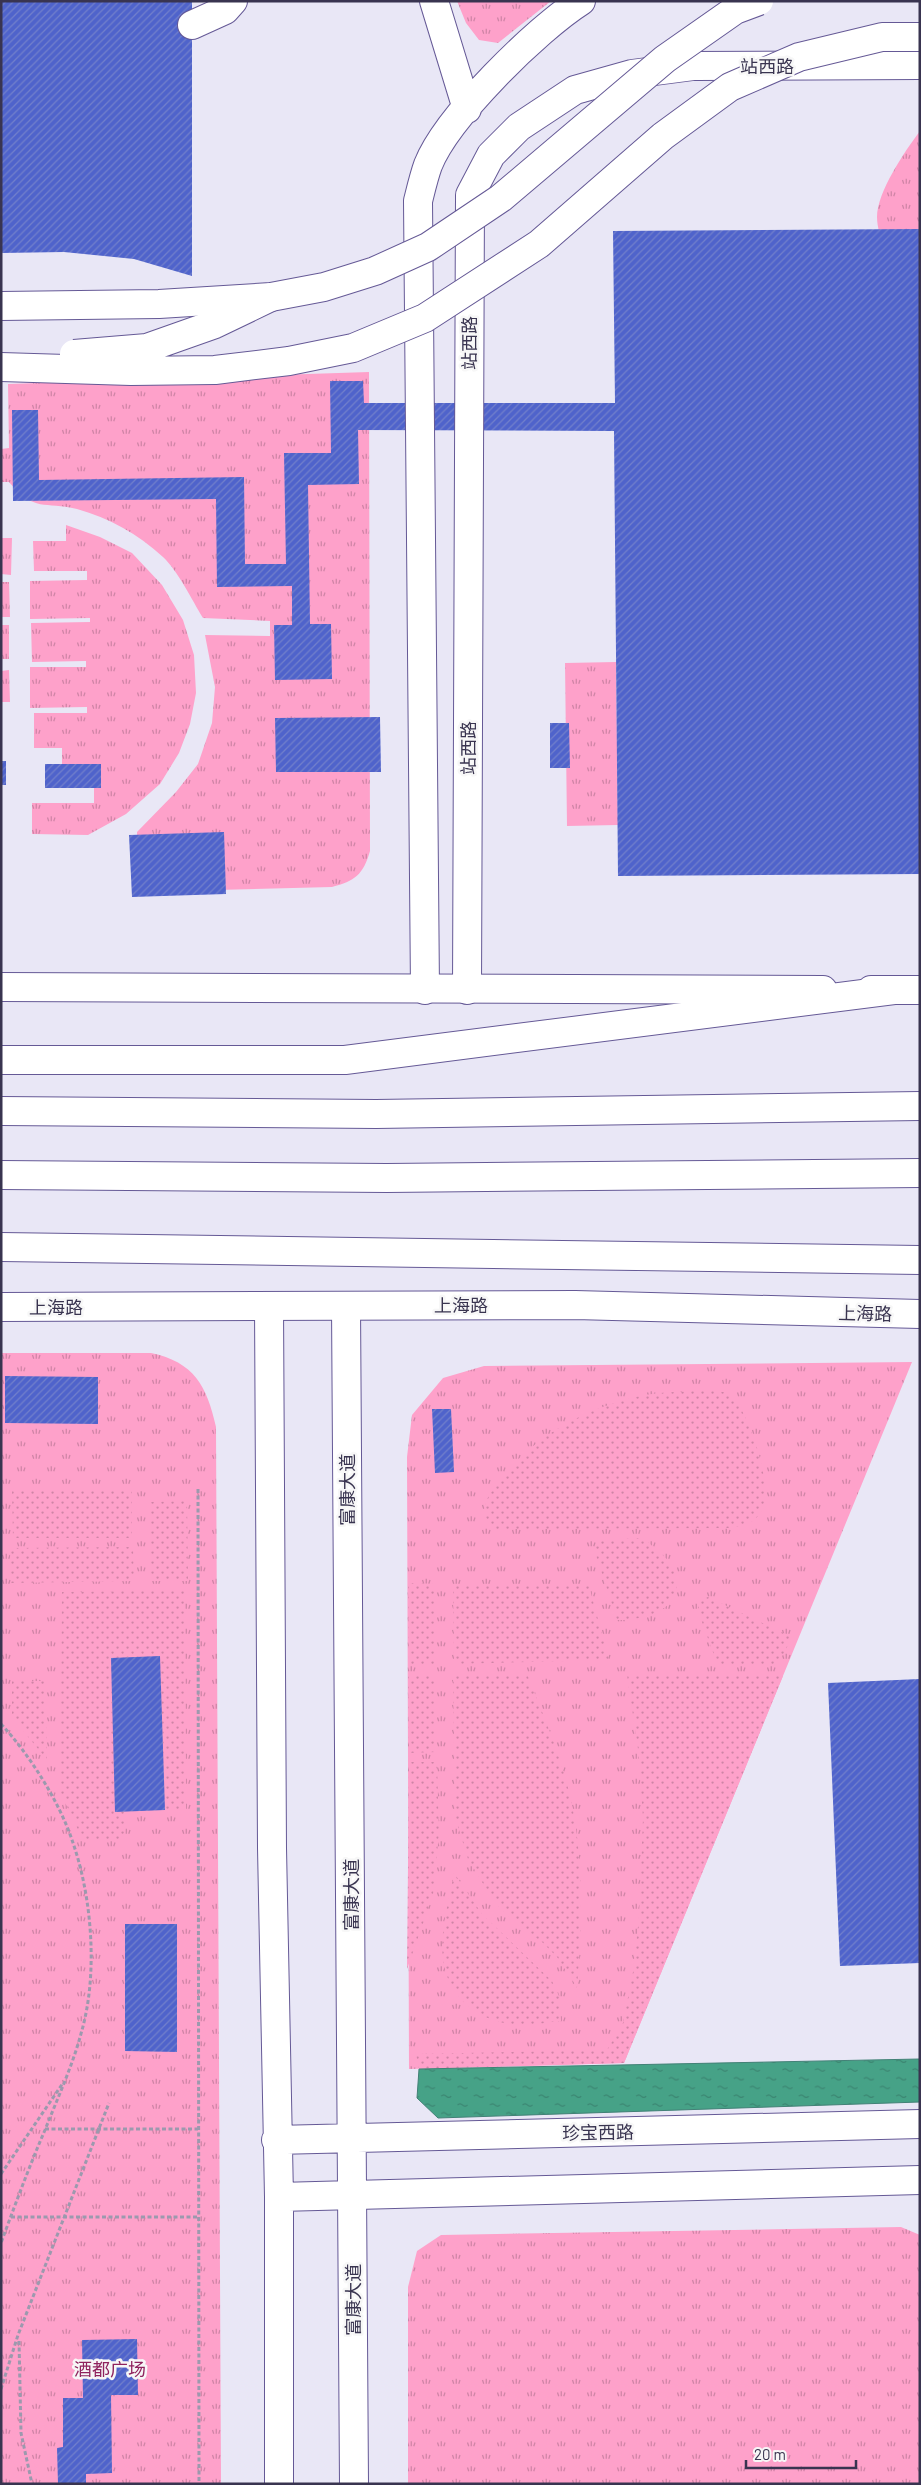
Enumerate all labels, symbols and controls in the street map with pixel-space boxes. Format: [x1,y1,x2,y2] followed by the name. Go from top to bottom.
[740,55,794,77] street label: 站西路
[458,316,480,370] street label: 站西路
[457,721,479,775] street label: 站西路
[434,1294,488,1316] street label: 上海路
[29,1296,83,1318] street label: 上海路
[838,1302,892,1324] street label: 上海路
[336,1454,358,1526] street label: 富康大道
[340,1859,362,1931] street label: 富康大道
[562,2120,634,2144] street label: 珍宝西路
[342,2264,364,2336] street label: 富康大道
[74,2358,146,2380] park label: 酒都广场
[746,2438,856,2470] scale bar
[754,2445,786,2463] text: 20 m

